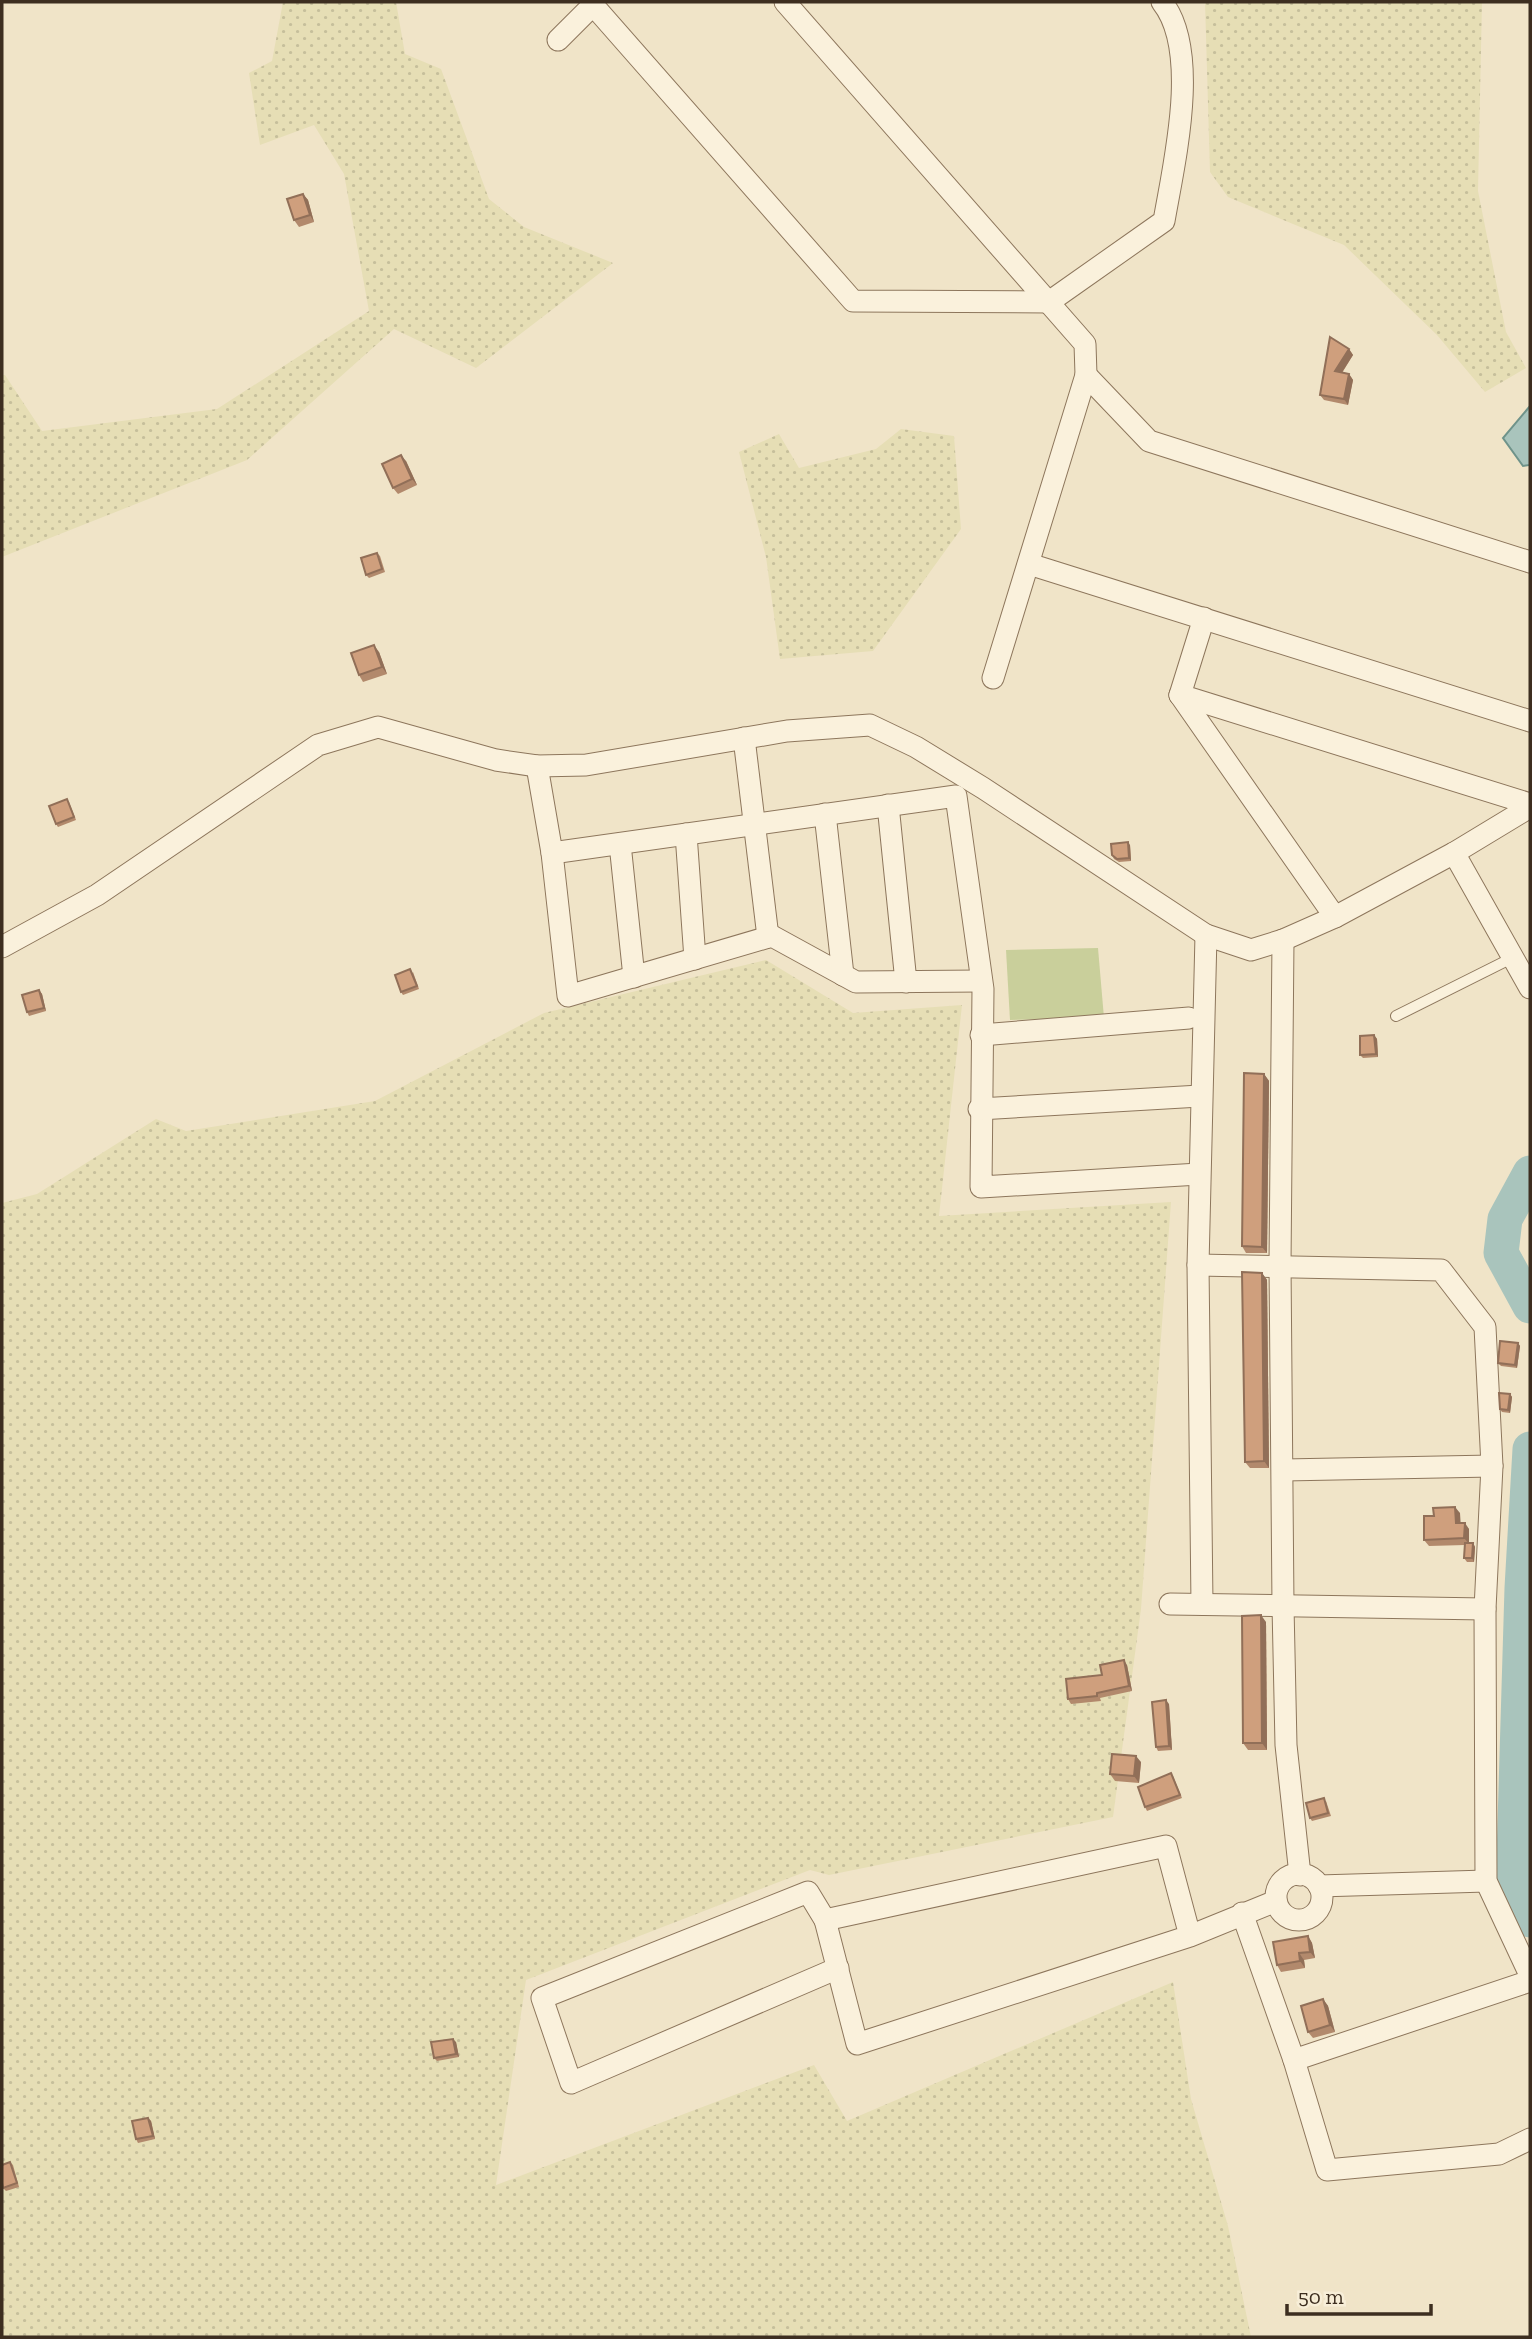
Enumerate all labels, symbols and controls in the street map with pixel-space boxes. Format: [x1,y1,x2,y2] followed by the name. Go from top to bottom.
[1287,2272,1430,2316] scale bar
[1298,2284,1344,2309] text: 50 m

